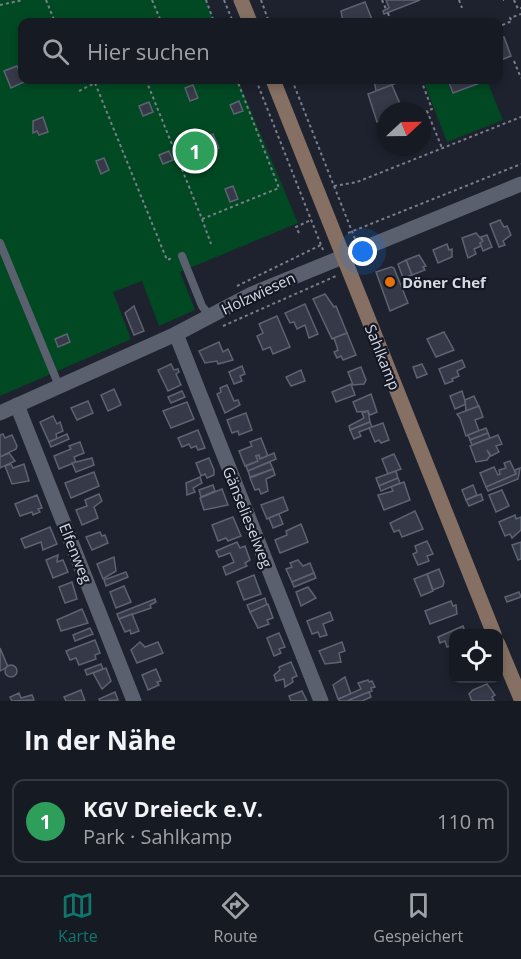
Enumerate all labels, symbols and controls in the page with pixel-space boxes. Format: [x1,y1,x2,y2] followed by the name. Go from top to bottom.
[18,18,503,84] search box
[39,35,72,68] icon: search
[87,36,210,66] text: Hier suchen
[377,102,431,156] north arrow
[176,128,214,174] pin: 1
[348,237,377,266] your location
[218,267,298,319] street label: Holzwiesen
[402,272,487,292] place label: Döner Chef
[383,275,397,289] marker: Döner Chef
[361,321,405,393] street label: Sahlkamp
[219,463,277,571] street label: Gänselieselweg
[55,520,97,586] street label: Elfenweg
[449,629,503,683] map controls
[449,629,503,683] button: locate
[24,722,176,758] text: In der Nähe
[83,793,263,823] text: KGV Dreieck e.V.
[40,808,51,835] text: 1
[437,808,495,835] text: 110 m
[83,823,232,850] text: Park · Sahlkamp
[58,889,98,947] tab: Karte
[214,889,258,947] tab: Route
[373,889,463,947] tab: Gespeichert

